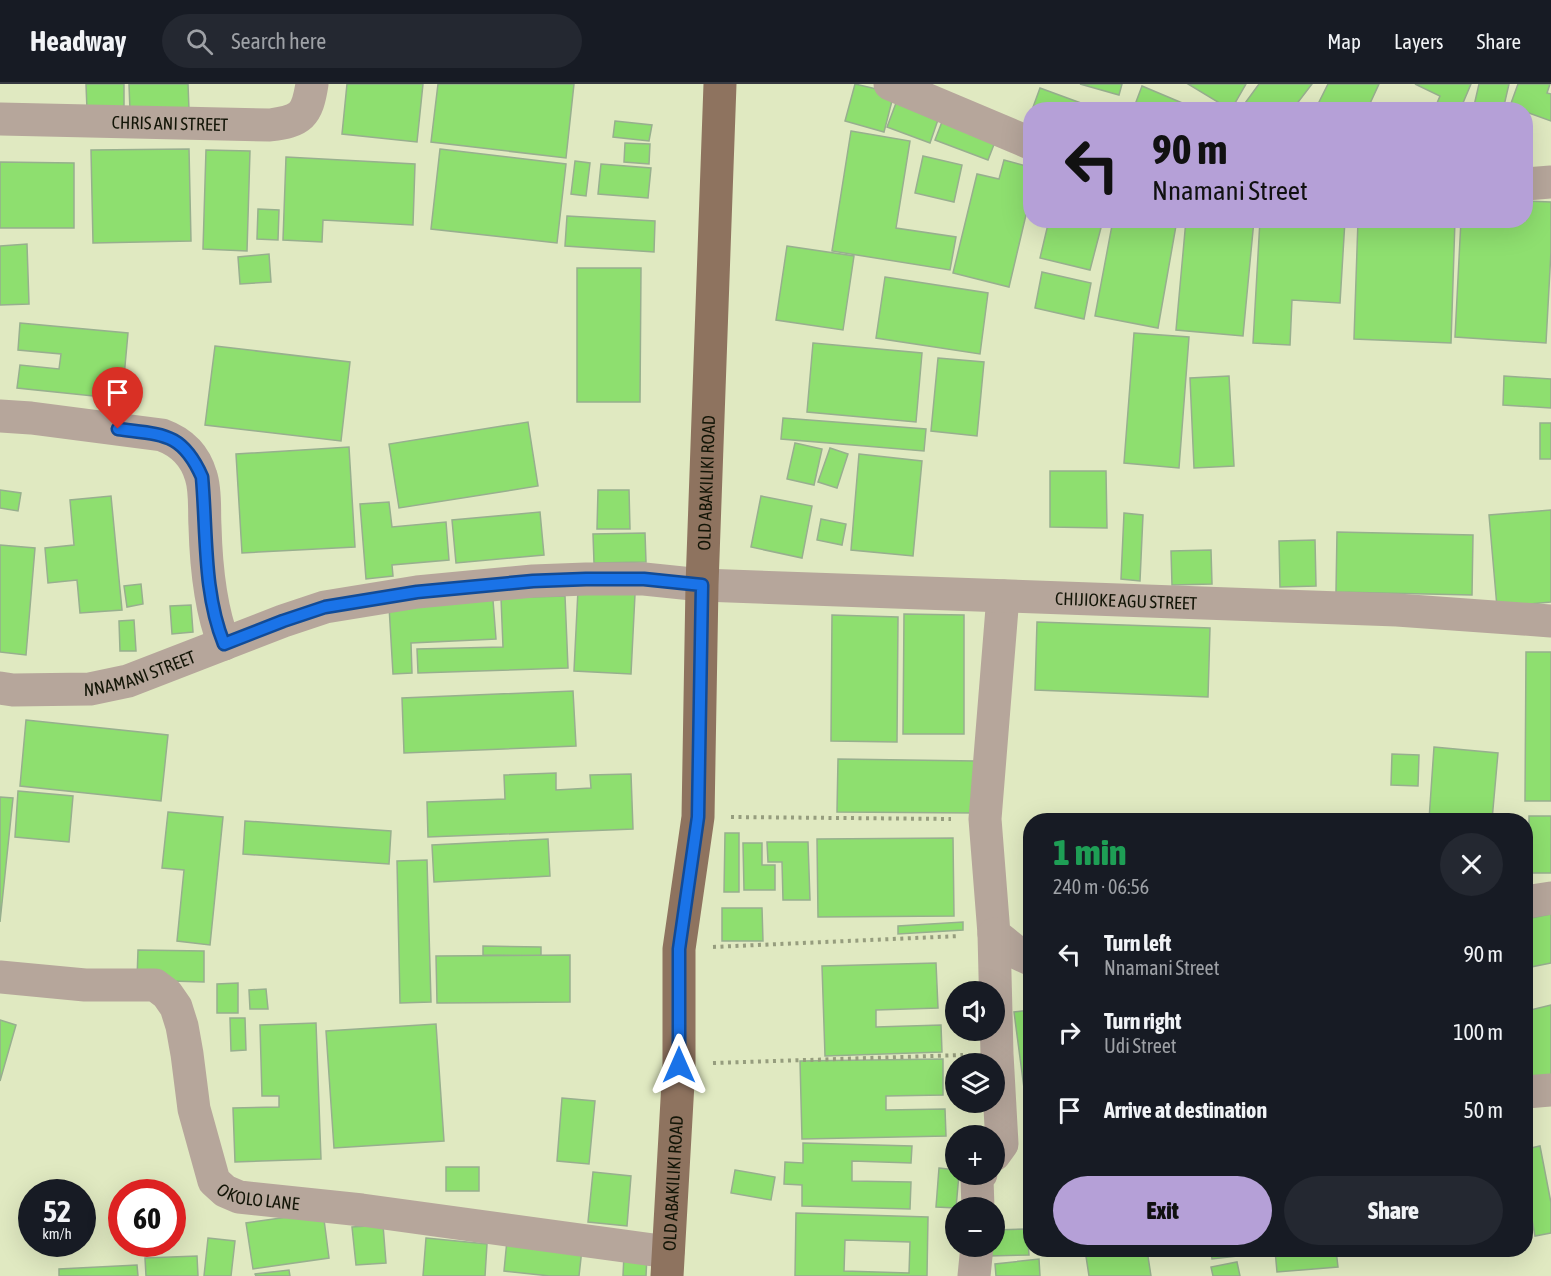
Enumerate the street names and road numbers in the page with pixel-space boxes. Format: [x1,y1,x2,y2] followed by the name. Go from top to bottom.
[112,111,228,135] street label: CHRIS ANI STREET
[693,415,719,551] street label: OLD ABAKILIKI ROAD
[1055,587,1198,613] street label: CHIJIOKE AGU STREET
[84,645,198,700] street label: NNAMANI STREET
[658,1115,687,1251] street label: OLD ABAKILIKI ROAD
[213,1178,301,1214] street label: OKOLO LANE

